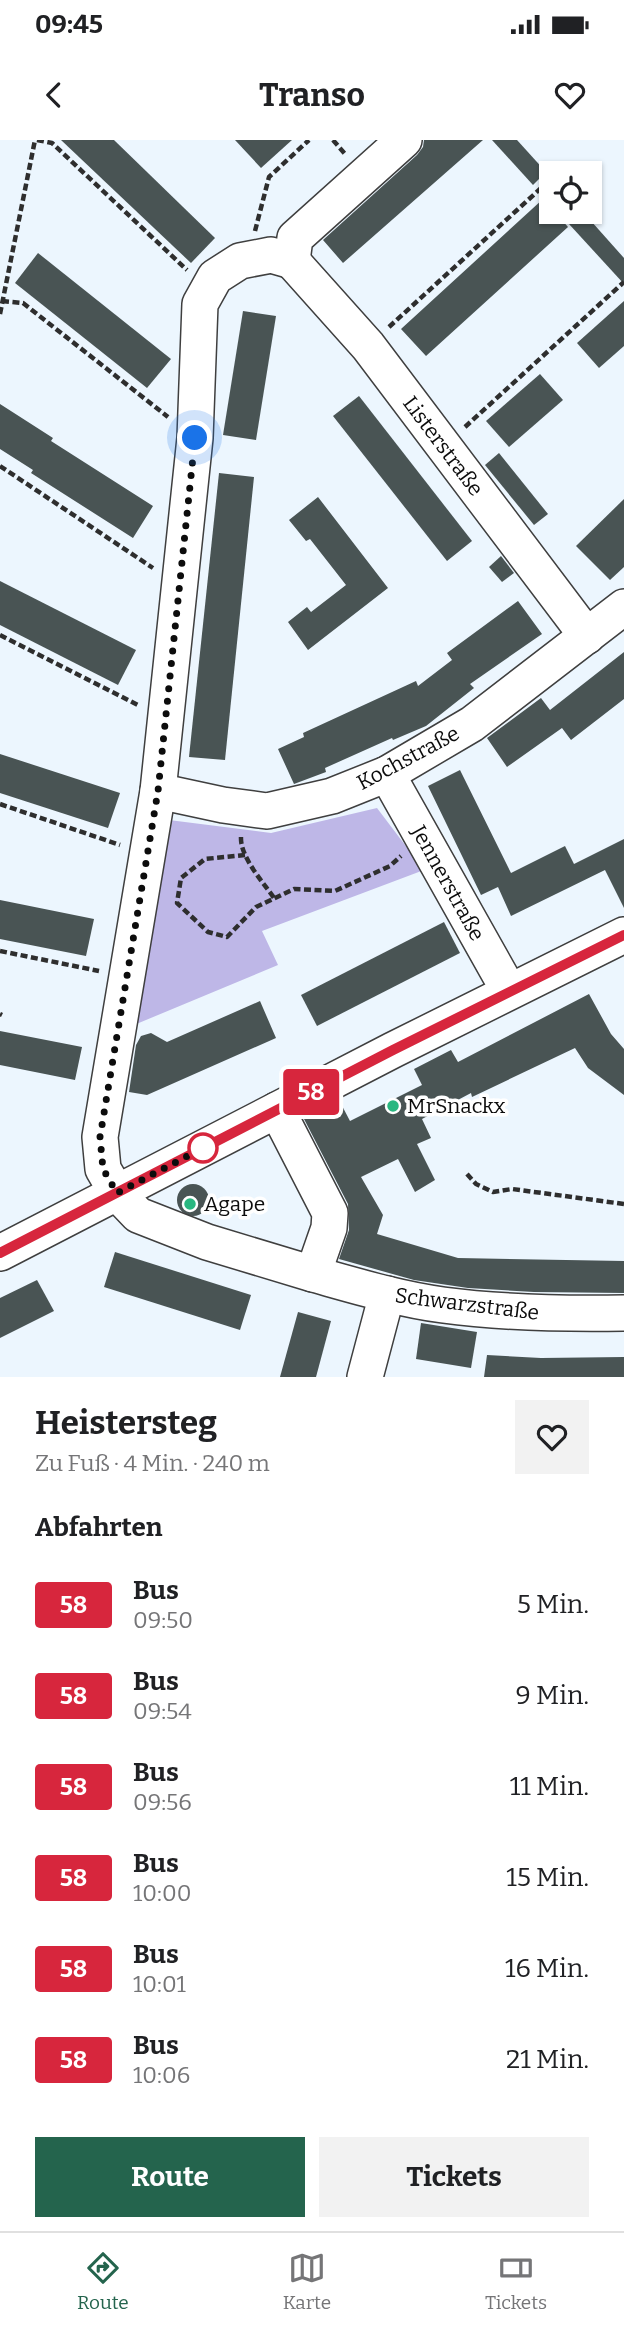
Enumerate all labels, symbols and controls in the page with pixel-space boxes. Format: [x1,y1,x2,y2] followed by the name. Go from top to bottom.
[35,9,103,40] text: 09:45
[35,76,73,114] icon: back
[259,76,365,114] text: Transo
[551,76,589,114] icon: heart
[539,161,602,224] map controls
[539,161,602,224] button: locate
[397,391,489,501] street label: Listerstraße
[177,420,212,455] your location
[352,720,464,796] street label: Kochstraße
[405,820,490,945] street label: Jennerstraße
[280,1069,342,1115] line badge: 58
[297,1078,325,1106] text: 58
[407,1093,506,1119] place label: MrSnackx
[385,1098,401,1114] marker: MrSnackx
[188,1133,218,1163] unlabelled marker
[204,1191,265,1217] place label: Agape
[182,1196,198,1212] marker: Agape
[393,1282,541,1326] street label: Schwarzstraße
[515,1400,589,1474] button: heart
[35,1403,217,1443] text: Heistersteg
[35,1449,270,1477] text: Zu Fuß · 4 Min. · 240 m
[35,1512,162,1543] text: Abfahrten
[133,1575,179,1606] text: Bus
[517,1589,589,1620] text: 5 Min.
[60,1591,87,1619] text: 58
[133,1606,193,1634] text: 09:50
[133,1666,179,1697] text: Bus
[516,1680,589,1711] text: 9 Min.
[60,1682,87,1710] text: 58
[133,1697,192,1725] text: 09:54
[133,1757,179,1788] text: Bus
[510,1771,589,1802] text: 11 Min.
[60,1773,87,1801] text: 58
[133,1788,192,1816] text: 09:56
[133,1848,179,1879] text: Bus
[506,1862,589,1893] text: 15 Min.
[60,1864,87,1892] text: 58
[133,1879,191,1907] text: 10:00
[133,1939,179,1970] text: Bus
[505,1953,589,1984] text: 16 Min.
[60,1955,87,1983] text: 58
[133,1970,186,1998] text: 10:01
[133,2030,179,2061] text: Bus
[506,2044,589,2075] text: 21 Min.
[60,2046,87,2074] text: 58
[133,2061,190,2089] text: 10:06
[35,2137,305,2217] button: Route
[319,2137,589,2217] button: Tickets
[77,2249,129,2314] tab: Route
[283,2249,331,2314] tab: Karte
[485,2249,547,2314] tab: Tickets

